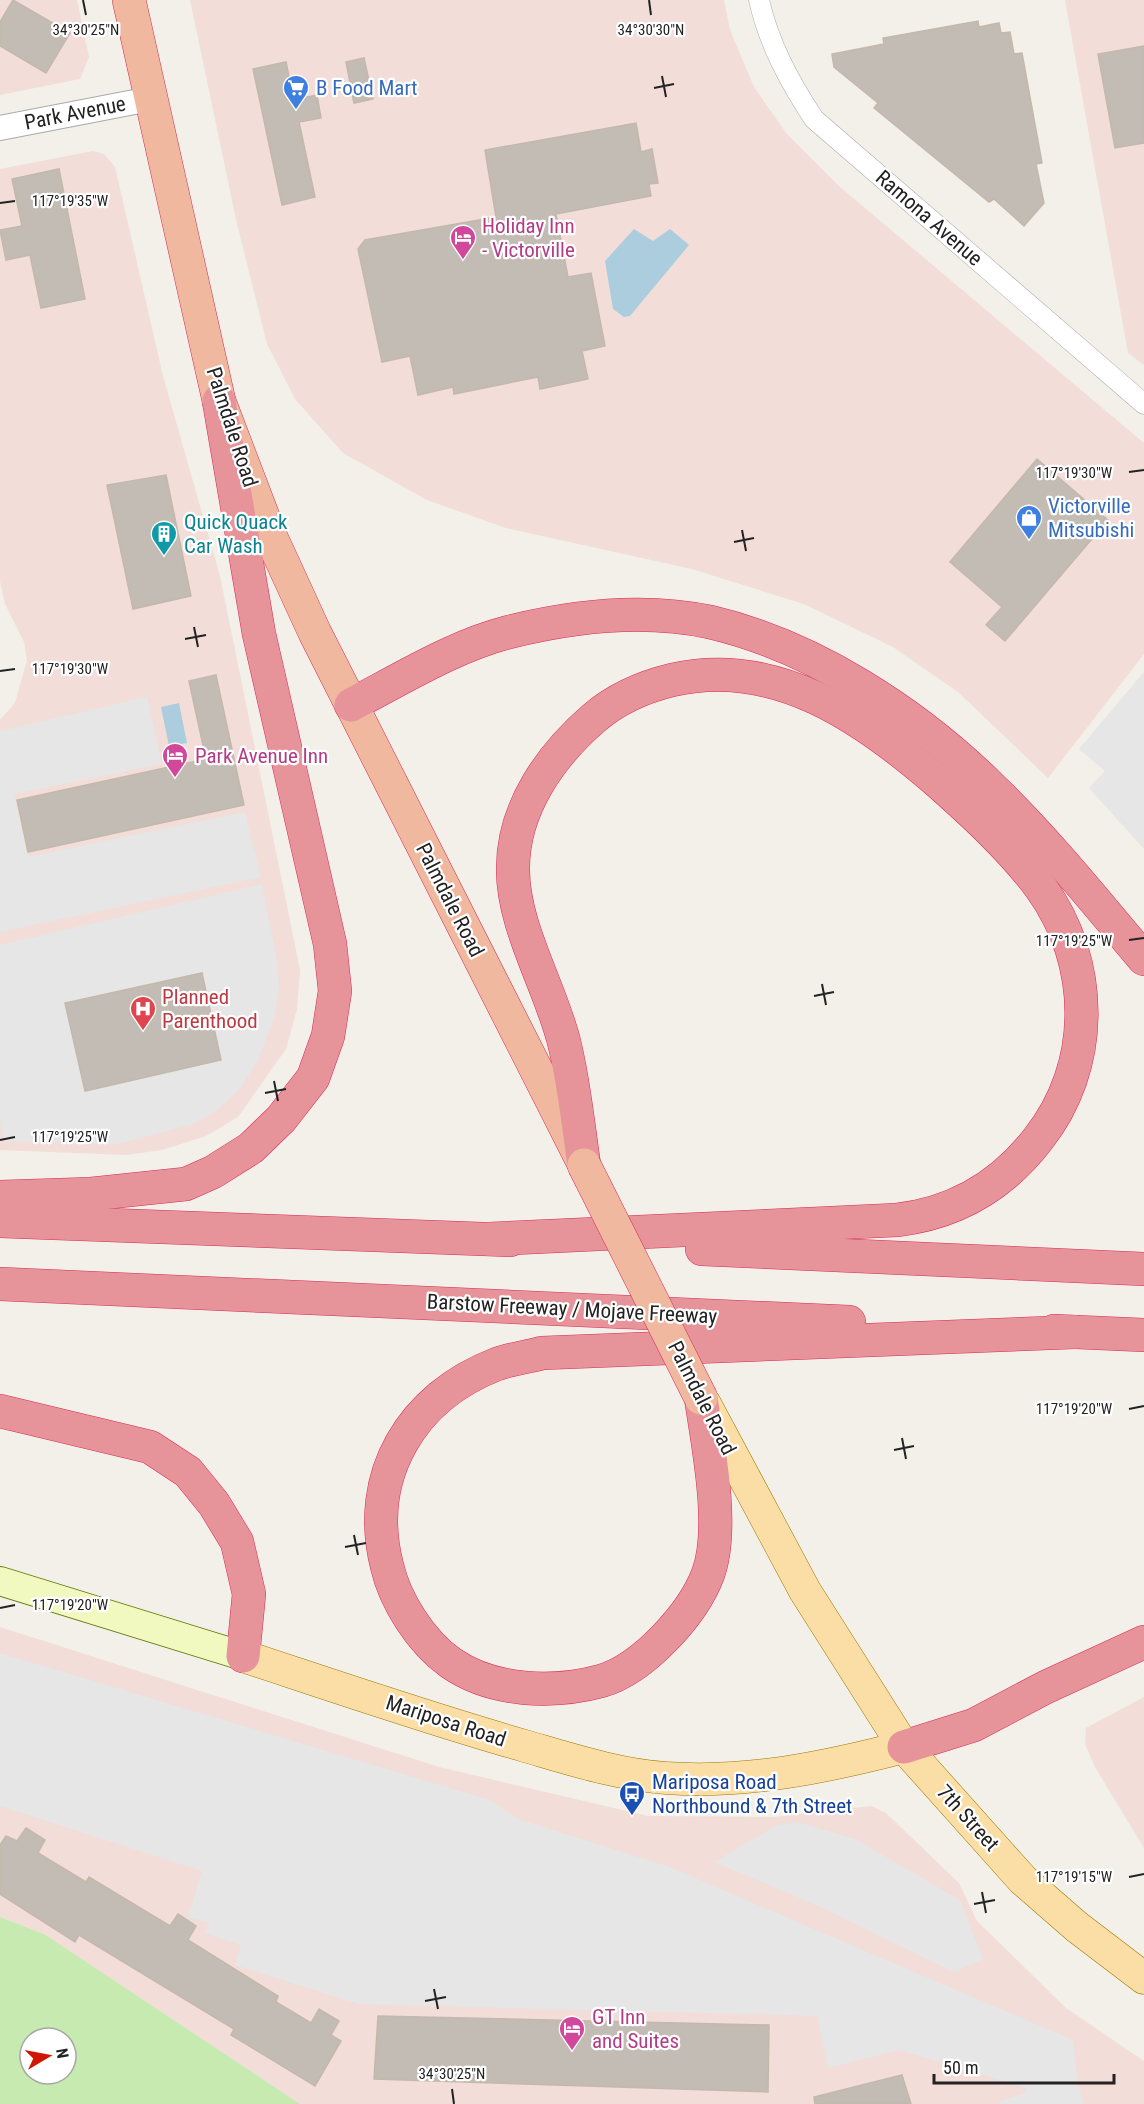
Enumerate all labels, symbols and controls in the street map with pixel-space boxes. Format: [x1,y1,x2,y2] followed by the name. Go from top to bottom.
[53,21,119,39] text: 34°30'25"N
[618,21,684,39] text: 34°30'30"N
[281,73,311,111] supermarket icon: B Food Mart
[316,76,418,100] place label: B Food Mart
[22,91,128,135] street label: Park Avenue
[871,165,987,271] street label: Ramona Avenue
[32,192,109,210] text: 117°19'35"W
[482,214,575,262] place label: Holiday Inn - Victorville
[448,223,478,261] hotel icon: Holiday Inn - Victorville
[201,364,263,490] street label: Palmdale Road
[1036,464,1113,482] text: 117°19'30"W
[1048,494,1134,542] place label: Victorville Mitsubishi
[1014,503,1044,541] shop icon: Victorville Mitsubishi
[184,510,288,558] place label: Quick Quack Car Wash
[149,519,179,557] building icon: Quick Quack Car Wash
[32,660,109,678] text: 117°19'30"W
[160,741,190,779] hotel icon: Park Avenue Inn
[195,744,328,768] place label: Park Avenue Inn
[411,839,489,961] street label: Palmdale Road
[1036,932,1113,950] text: 117°19'25"W
[162,985,258,1033] place label: Planned Parenthood
[128,994,158,1032] hospital icon: Planned Parenthood
[32,1128,109,1146] text: 117°19'25"W
[426,1289,718,1329] street label: Barstow Freeway / Mojave Freeway
[663,1337,741,1459] street label: Palmdale Road
[1036,1400,1113,1418] text: 117°19'20"W
[32,1596,109,1614] text: 117°19'20"W
[383,1690,509,1752] street label: Mariposa Road
[652,1770,852,1818] place label: Mariposa Road Northbound & 7th Street
[617,1779,647,1817] bus stop icon: Mariposa Road Northbound & 7th Street
[932,1780,1004,1856] street label: 7th Street
[1036,1868,1113,1886] text: 117°19'15"W
[592,2005,679,2053] place label: GT Inn and Suites
[557,2014,587,2052] hotel icon: GT Inn and Suites
[18,2026,78,2086] north arrow
[52,2047,72,2060] text: N
[934,2047,1114,2085] scale bar
[943,2057,978,2078] text: 50 m
[419,2065,485,2083] text: 34°30'25"N

